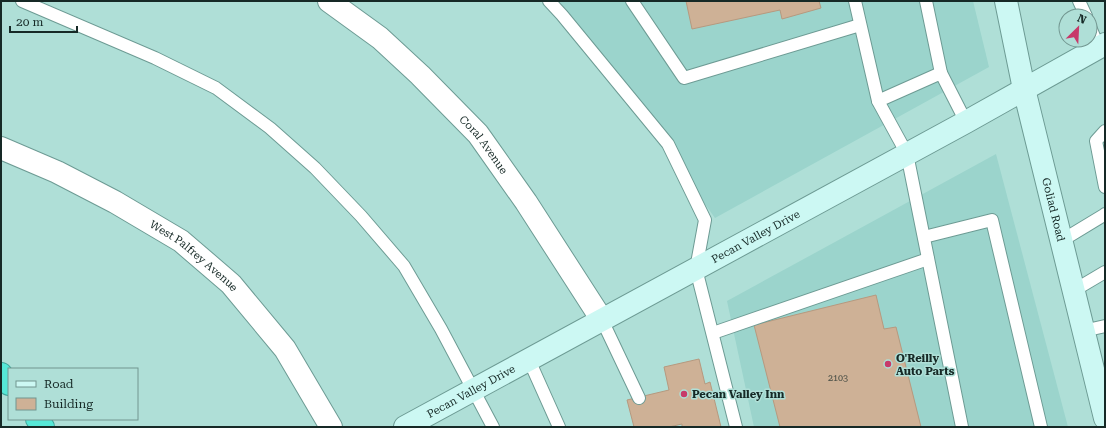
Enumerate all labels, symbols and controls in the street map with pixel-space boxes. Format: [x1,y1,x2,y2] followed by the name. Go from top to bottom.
[10,8,77,34] scale bar
[1058,8,1098,48] north arrow
[1075,12,1089,27] text: N
[16,15,43,29] text: 20 m
[456,113,510,177] street label: Coral Avenue
[1039,176,1067,243] street label: Goliad Road
[709,208,802,266] street label: Pecan Valley Drive
[147,218,240,294] street label: West Palfrey Avenue
[896,352,955,378] place label: O'Reilly Auto Parts
[883,359,893,369] marker: O'Reilly Auto Parts
[425,362,518,421] street label: Pecan Valley Drive
[8,368,138,420] legend
[828,373,848,383] house number: 2103
[44,377,74,391] text: Road
[692,388,785,401] place label: Pecan Valley Inn
[679,389,689,399] marker: Pecan Valley Inn
[44,397,93,411] text: Building

